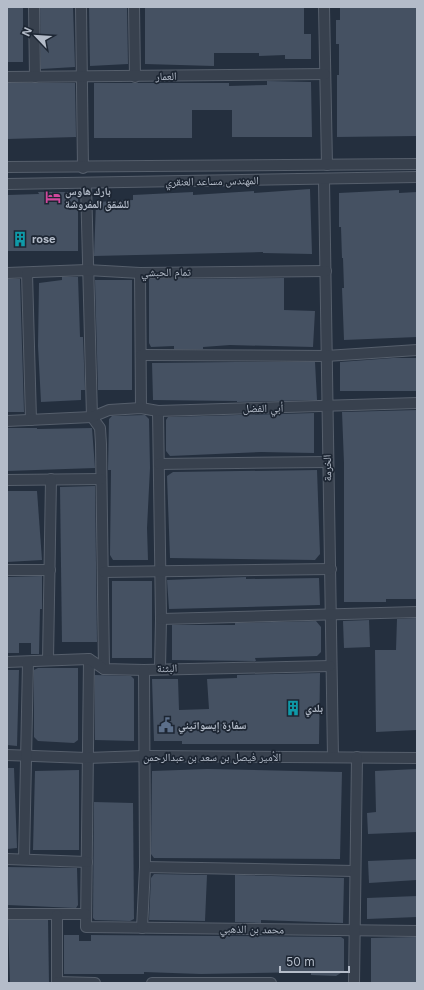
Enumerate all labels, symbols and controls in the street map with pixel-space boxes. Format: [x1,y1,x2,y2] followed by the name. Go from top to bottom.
[16,16,56,56] north arrow
[19,25,35,39] text: N
[154,69,177,83] street label: العمار
[165,173,259,191] street label: المهندس مساعد العنقري
[65,184,129,212] place label: بارك هاوس للشقق المفروشة
[44,188,62,206] hotel icon: بارك هاوس للشقق المفروشة
[11,230,29,248] building icon: rose
[32,232,56,246] place label: rose
[141,265,192,281] street label: تمام الحبشي
[243,401,283,417] street label: أبي الفضل
[320,455,334,481] street label: الخرمة
[157,661,177,675] street label: البثنة
[284,699,302,717] building icon: بلدي
[305,701,323,717] place label: بلدي
[157,716,175,734] public building icon: سفارة إيسواتيني
[178,718,247,734] place label: سفارة إيسواتيني
[143,750,281,764] street label: الأمير فيصل بن سعد بن عبدالرحمن
[220,921,284,938] street label: محمد بن الذهبي
[280,948,349,974] scale bar
[286,954,315,969] text: 50 m

